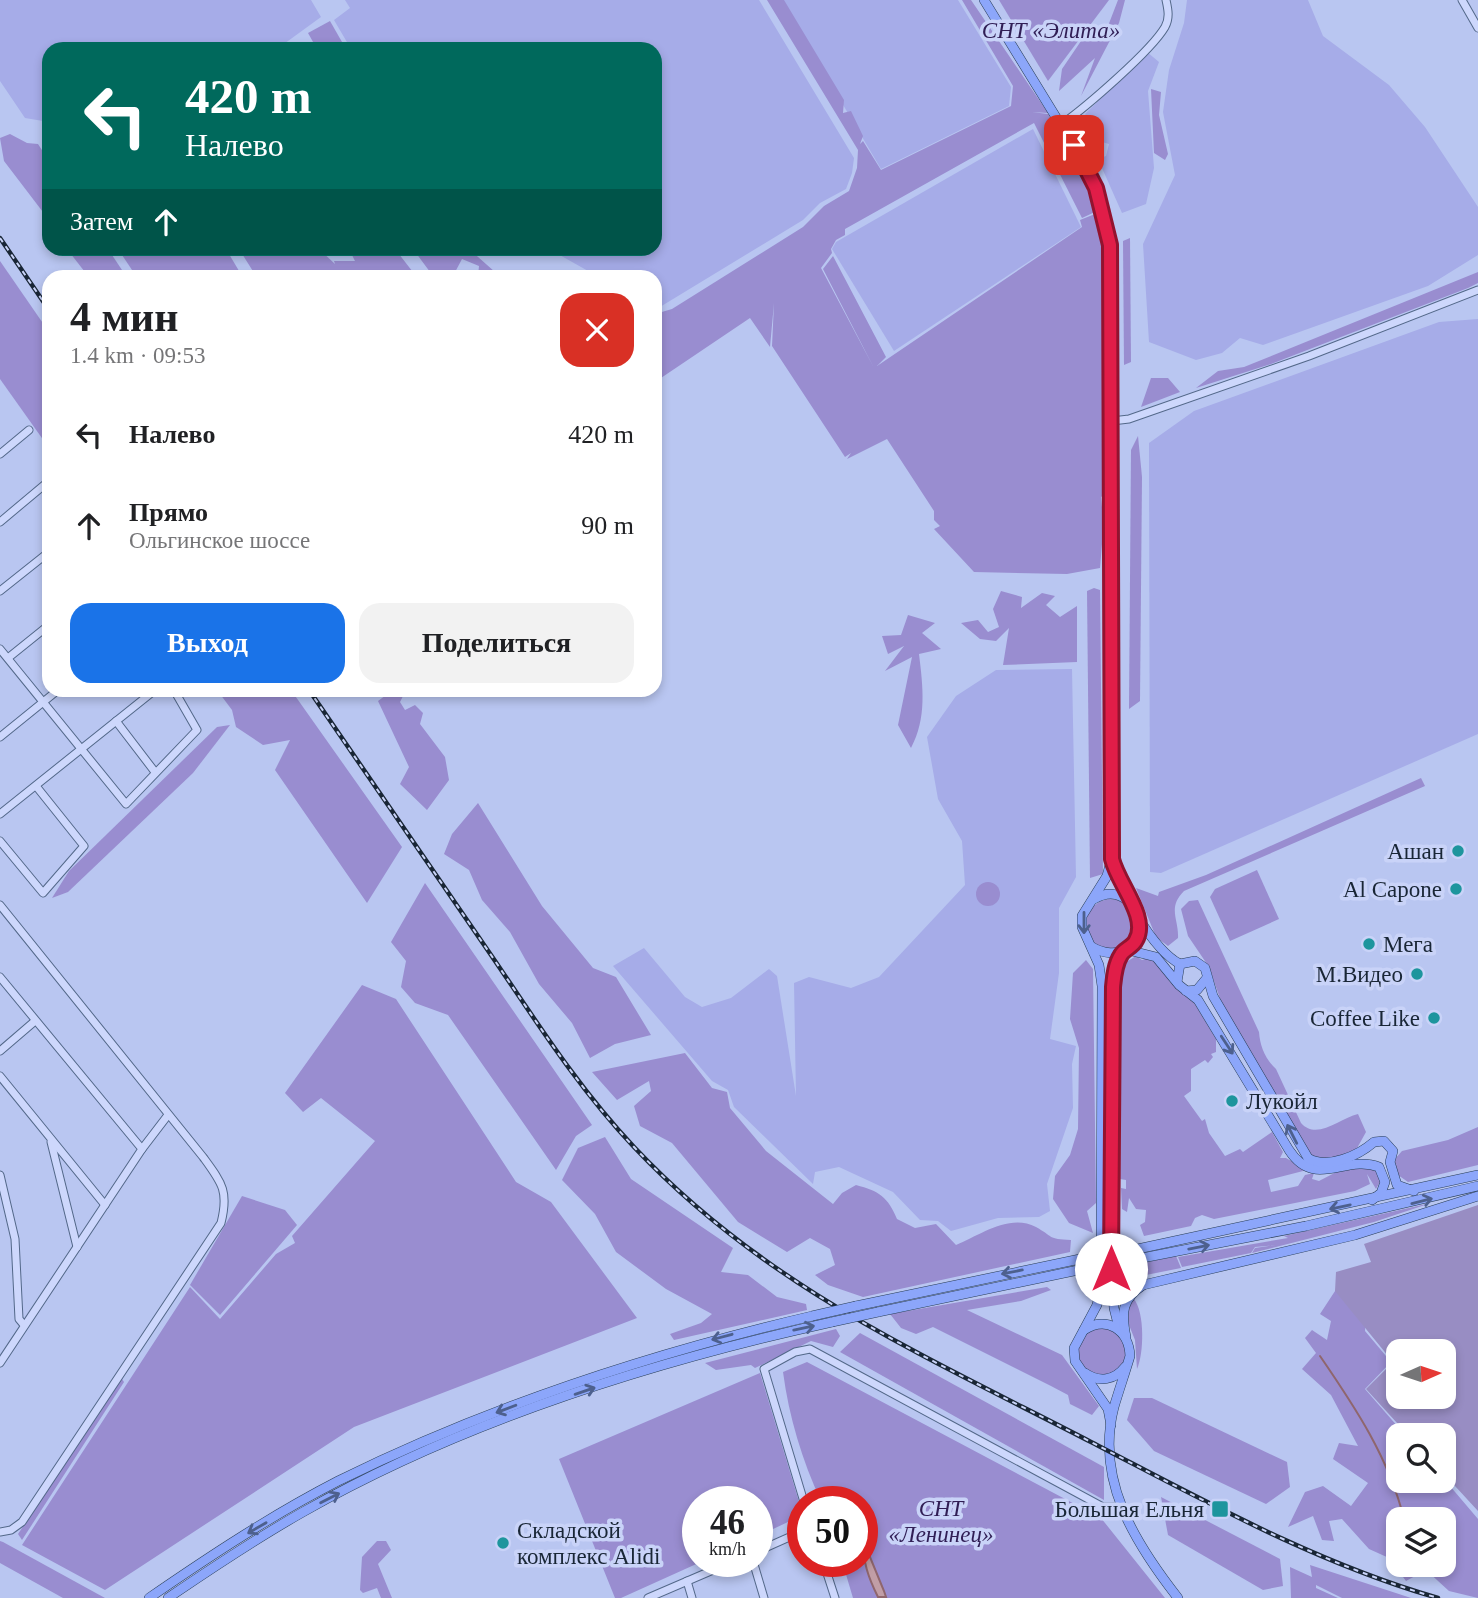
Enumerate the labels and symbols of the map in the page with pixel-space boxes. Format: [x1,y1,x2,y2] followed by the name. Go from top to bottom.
[982,18,1120,43] park label: СНТ «Элита»
[1044,115,1104,175] pin
[1387,839,1444,864] place label: Ашан
[1450,843,1466,859] marker: Ашан
[1343,877,1442,902] place label: Al Capone
[1448,881,1464,897] marker: Al Capone
[1077,912,1091,935] one-way arrow
[1383,932,1433,957] place label: Мега
[1361,936,1377,952] marker: Мега
[1316,962,1403,987] place label: М.Видео
[1409,966,1425,982] marker: М.Видео
[1310,1006,1420,1031] place label: Coffee Like
[1426,1010,1442,1026] marker: Coffee Like
[1220,1034,1234,1054] one-way arrow
[1246,1089,1318,1114] place label: Лукойл
[1224,1093,1240,1109] marker: Лукойл
[1285,1124,1298,1145] one-way arrow
[1410,1194,1433,1207] one-way arrow
[1329,1200,1352,1214] one-way arrow
[1074,1232,1148,1306] position arrow
[1187,1240,1210,1253] one-way arrow
[1001,1265,1024,1279] one-way arrow
[792,1321,815,1335] one-way arrow
[711,1331,734,1344] one-way arrow
[1386,1339,1456,1409] north arrow
[574,1384,596,1396] one-way arrow
[495,1403,517,1416] one-way arrow
[787,1486,878,1577] speed limit sign: 50
[319,1490,340,1504] one-way arrow
[889,1496,993,1547] park label: СНТ «Ленинец»
[1054,1497,1204,1522] place label: Большая Ельня
[1210,1499,1230,1519] marker: Большая Ельня
[517,1518,660,1569] place label: Складской комплекс Alidi
[247,1521,267,1535] one-way arrow
[495,1535,511,1551] marker: Складской комплекс Alidi

